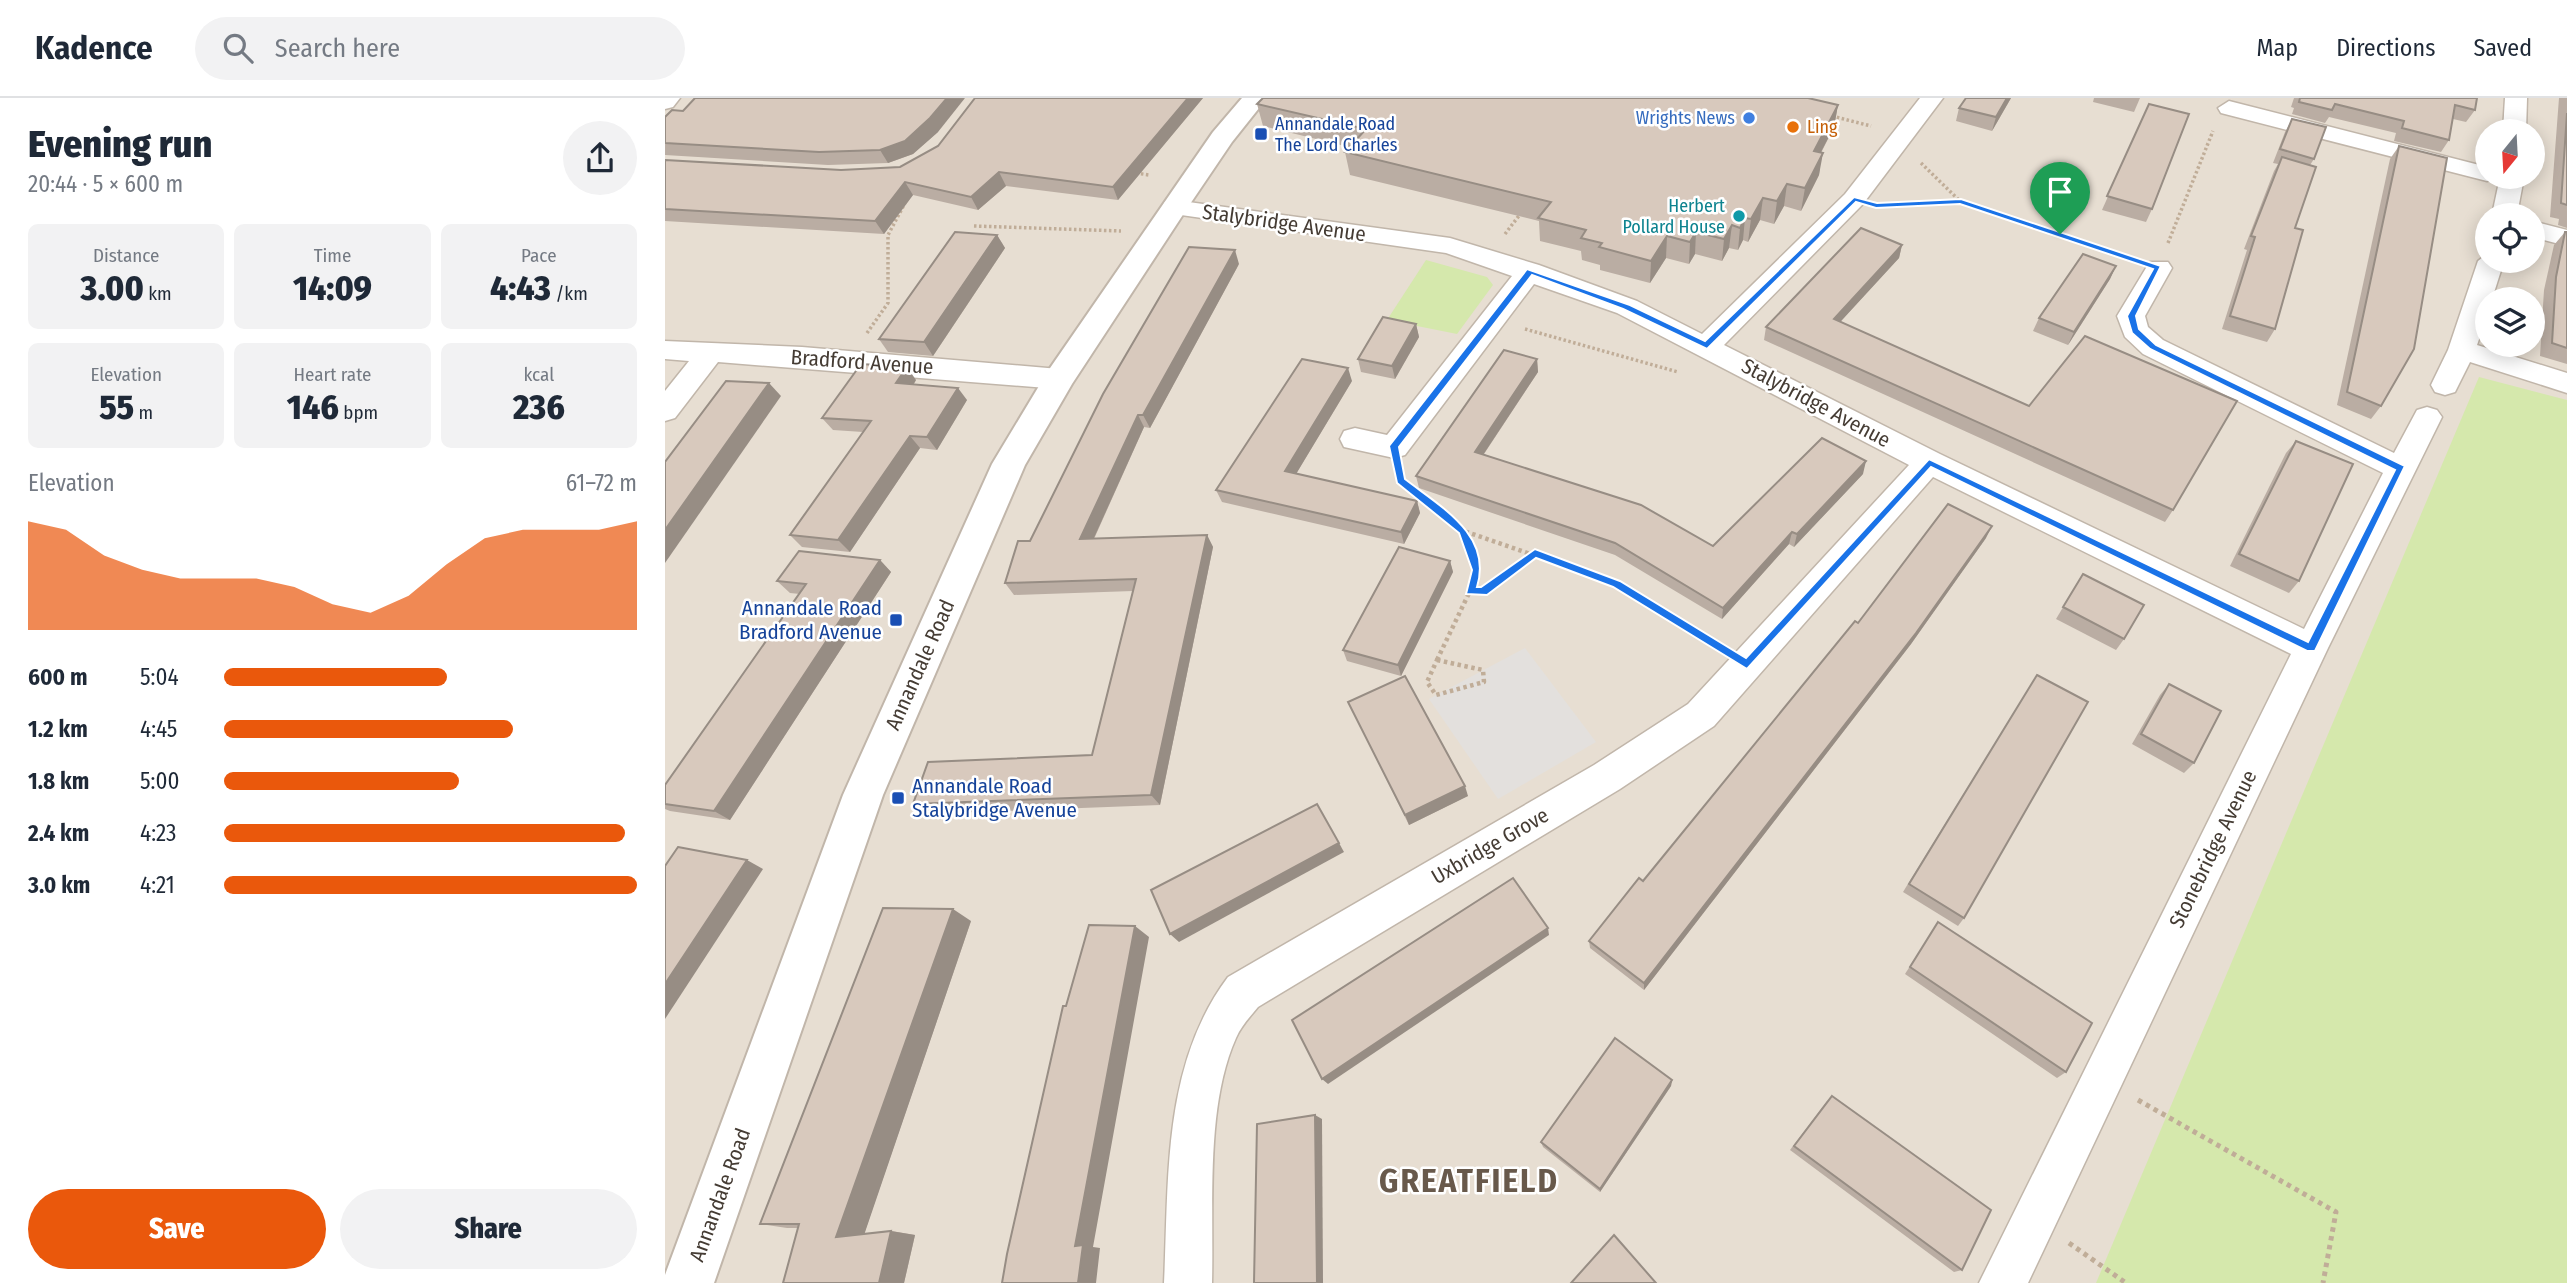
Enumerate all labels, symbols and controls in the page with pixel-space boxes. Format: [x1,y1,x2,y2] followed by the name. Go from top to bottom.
[195,17,685,80] search box
[35,28,153,68] text: Kadence
[219,29,257,67] icon: search
[275,33,400,64] text: Search here
[2257,34,2298,62] text: Map
[2336,34,2435,62] text: Directions
[2473,34,2532,62] text: Saved
[1636,107,1735,129] place label: Wrights News
[1741,110,1757,126] marker: Wrights News
[1275,113,1398,156] place label: Annandale Road The Lord Charles
[1807,116,1838,138] place label: Ling
[1785,119,1801,135] marker: Ling
[2475,119,2545,189] north arrow
[2475,119,2545,357] map controls
[28,121,212,167] text: Evening run
[563,121,637,195] button: share
[1253,126,1269,142] marker: Annandale Road The Lord Charles
[2030,162,2090,234] pin
[28,170,183,198] text: 20:44 · 5 × 600 m
[2041,173,2079,211] icon: arrive
[1622,195,1725,238] place label: Herbert Pollard House
[1201,199,1367,247] street label: Stalybridge Avenue
[2475,203,2545,273] button: locate
[1731,208,1747,224] marker: Herbert Pollard House
[93,244,159,267] text: Distance
[314,244,351,267] text: Time
[521,244,557,267] text: Pace
[81,267,144,309] text: 3.00
[293,267,372,309] text: 14:09
[490,267,551,309] text: 4:43
[144,282,172,305] text: km
[551,282,588,305] text: /km
[2475,287,2545,357] button: layers
[790,344,934,380] street label: Bradford Avenue
[1737,353,1895,453] street label: Stalybridge Avenue
[90,363,162,386] text: Elevation
[293,363,372,386] text: Heart rate
[523,363,554,386] text: kcal
[99,386,134,428] text: 55
[287,386,339,428] text: 146
[513,386,565,428] text: 236
[134,401,153,424] text: m
[339,401,378,424] text: bpm
[28,469,115,497] text: Elevation
[566,469,637,497] text: 61–72 m
[739,595,882,645] place label: Annandale Road Bradford Avenue
[880,596,960,734] street label: Annandale Road
[888,612,904,628] marker: Annandale Road Bradford Avenue
[28,663,87,691] text: 600 m
[140,663,179,691] text: 5:04
[28,715,88,743] text: 1.2 km
[140,715,177,743] text: 4:45
[2164,766,2262,932] street label: Stonebridge Avenue
[28,767,89,795] text: 1.8 km
[140,767,179,795] text: 5:00
[912,773,1077,823] place label: Annandale Road Stalybridge Avenue
[890,790,906,806] marker: Annandale Road Stalybridge Avenue
[1427,802,1553,890] street label: Uxbridge Grove
[28,819,89,847] text: 2.4 km
[140,819,176,847] text: 4:23
[28,871,90,899] text: 3.0 km
[140,871,175,899] text: 4:21
[684,1125,756,1265] street label: Annandale Road
[1379,1161,1559,1201] district label: GREATFIELD
[28,1189,326,1269] button: Save
[340,1189,637,1269] button: Share

